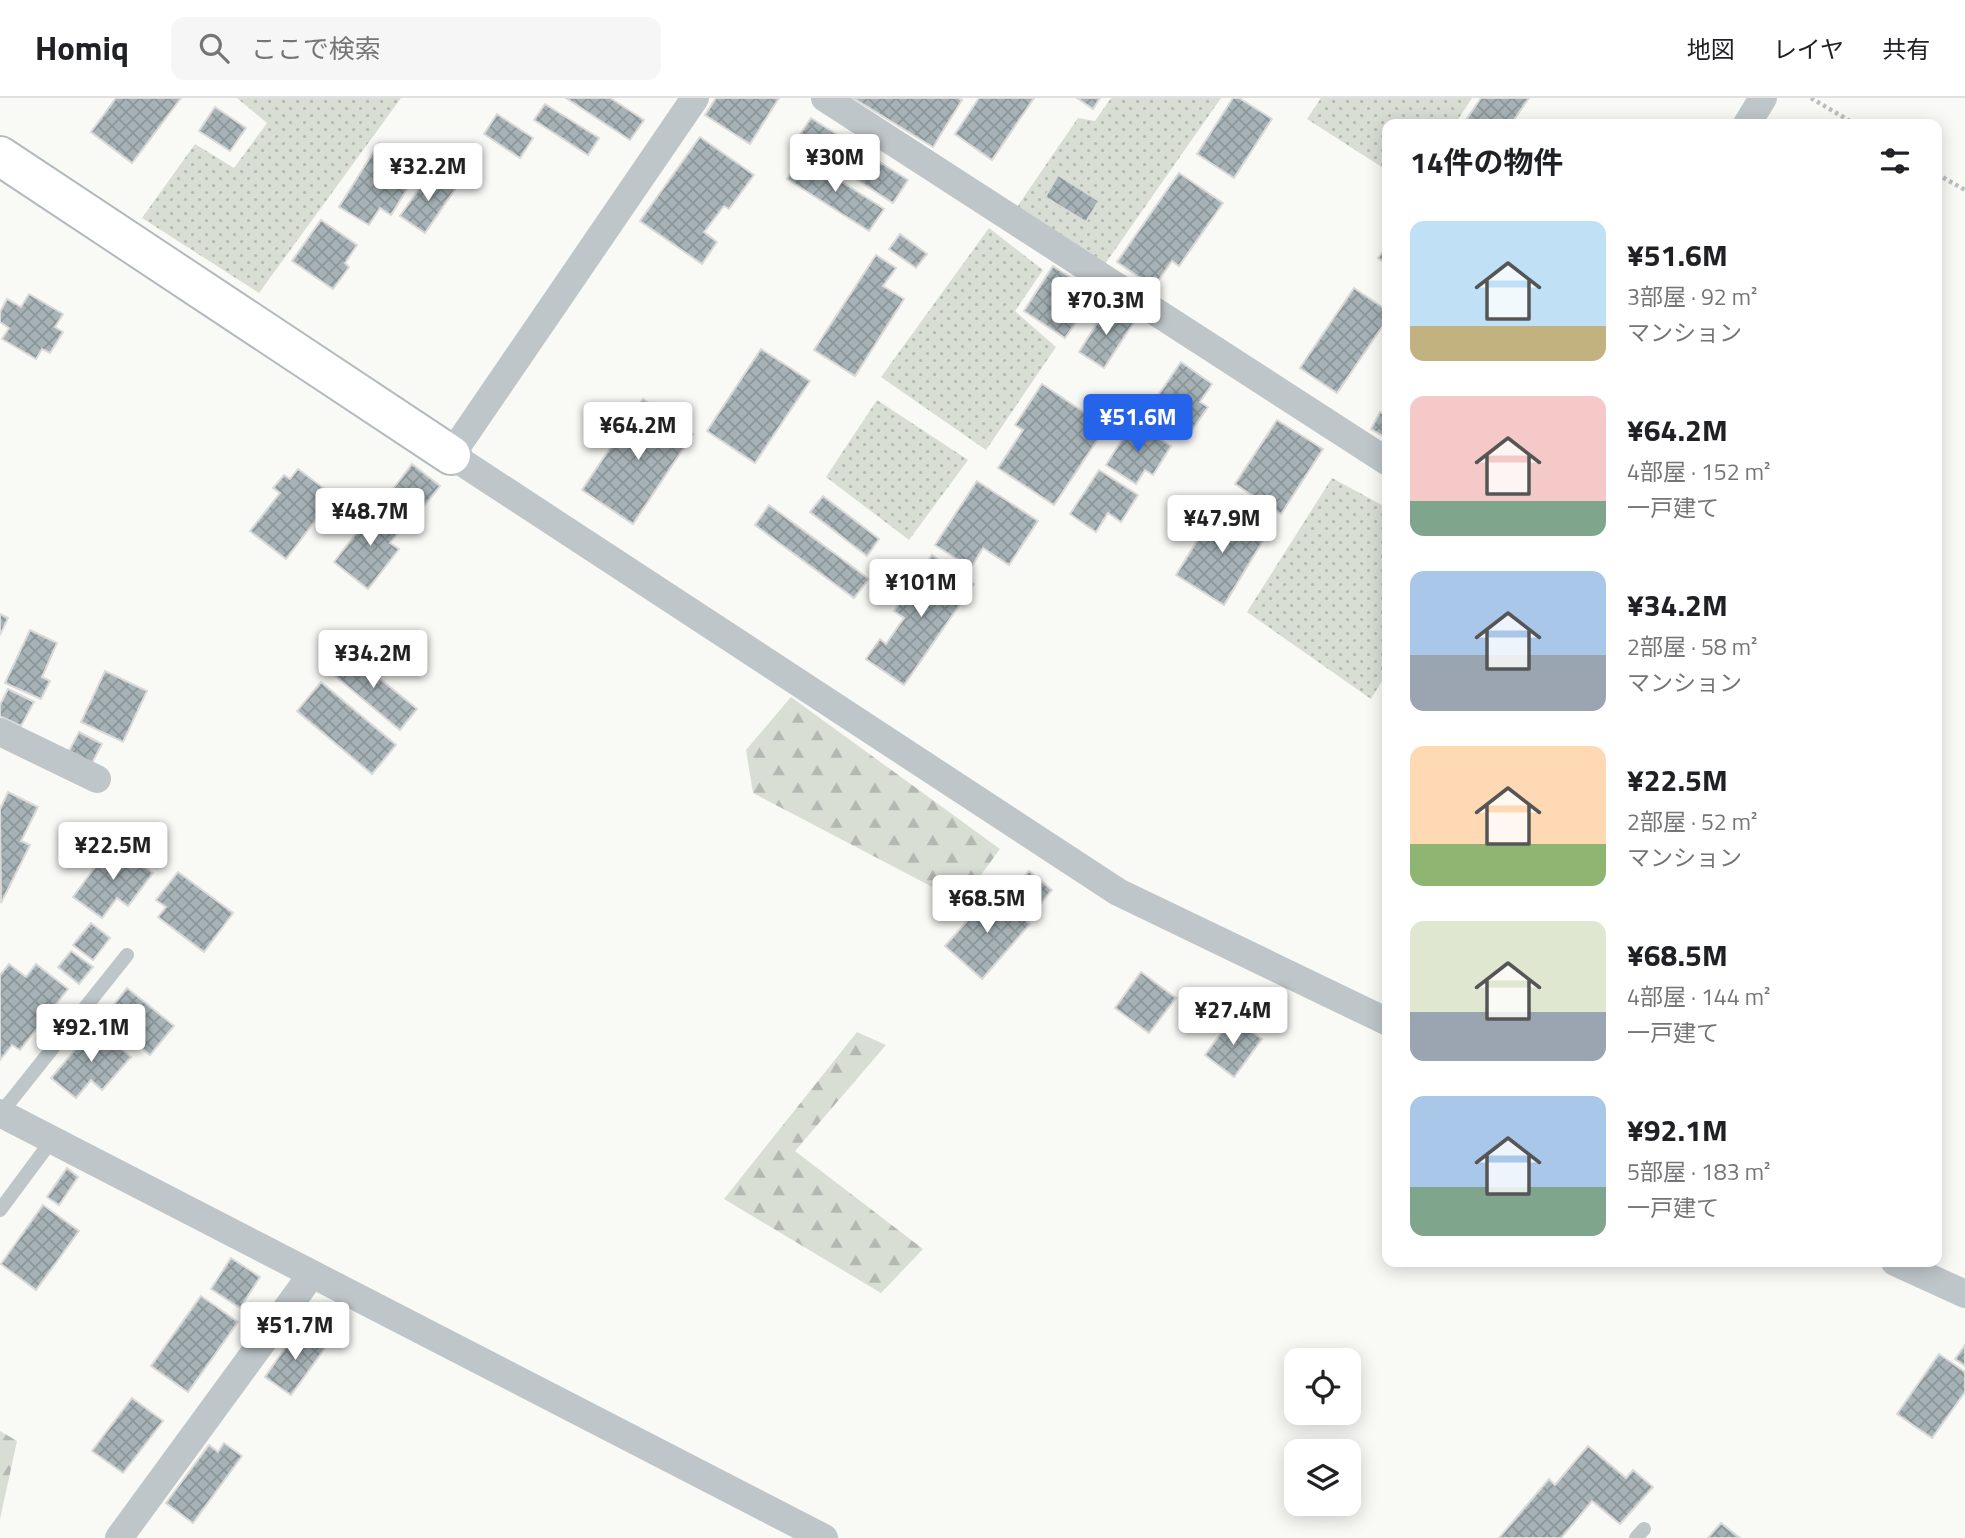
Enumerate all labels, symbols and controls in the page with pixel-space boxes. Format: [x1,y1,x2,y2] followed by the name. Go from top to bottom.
[171,17,661,80] search box
[35,23,129,73] text: Homiq
[195,29,233,67] icon: search
[251,29,381,68] text: ここで検索
[1687,31,1735,67] text: 地図
[1773,31,1844,67] text: レイヤ
[1882,31,1930,67] text: 共有
[794,134,876,194] pin: ¥30M
[806,139,864,174] text: ¥30M
[1410,139,1564,185] text: 14件の物件
[1876,142,1914,180] icon: filters
[371,144,485,203] pin: ¥32.2M
[389,148,467,183] text: ¥32.2M
[1627,232,1728,278] text: ¥51.6M
[1466,249,1550,333] icon: home
[1049,278,1163,337] pin: ¥70.3M
[1627,279,1757,314] text: 3部屋 · 92 m²
[1067,282,1145,317] text: ¥70.3M
[1627,315,1742,350] text: マンション
[1081,394,1195,454] pin: ¥51.6M
[1099,399,1177,434] text: ¥51.6M
[581,402,695,462] pin: ¥64.2M
[599,407,677,442] text: ¥64.2M
[1627,407,1728,453] text: ¥64.2M
[1466,424,1550,508] icon: home
[1627,454,1770,489] text: 4部屋 · 152 m²
[313,489,427,548] pin: ¥48.7M
[1627,490,1719,525] text: 一戸建て
[331,493,409,528] text: ¥48.7M
[1165,496,1279,555] pin: ¥47.9M
[1183,500,1261,535] text: ¥47.9M
[872,560,970,619] pin: ¥101M
[885,564,957,599] text: ¥101M
[1627,582,1728,628] text: ¥34.2M
[1466,599,1550,683] icon: home
[1627,629,1757,664] text: 2部屋 · 58 m²
[316,630,430,690] pin: ¥34.2M
[334,635,412,670] text: ¥34.2M
[1627,665,1742,700] text: マンション
[1627,757,1728,803] text: ¥22.5M
[1466,774,1550,858] icon: home
[1627,804,1757,839] text: 2部屋 · 52 m²
[56,822,170,882] pin: ¥22.5M
[74,827,152,862] text: ¥22.5M
[1627,840,1742,875] text: マンション
[930,876,1044,935] pin: ¥68.5M
[948,880,1026,915] text: ¥68.5M
[1627,932,1728,978] text: ¥68.5M
[1466,949,1550,1033] icon: home
[1627,979,1770,1014] text: 4部屋 · 144 m²
[1176,988,1290,1047] pin: ¥27.4M
[1194,992,1272,1027] text: ¥27.4M
[34,1004,148,1064] pin: ¥92.1M
[52,1009,130,1044] text: ¥92.1M
[1627,1015,1719,1050] text: 一戸建て
[1627,1107,1728,1153] text: ¥92.1M
[1466,1124,1550,1208] icon: home
[1627,1154,1770,1189] text: 5部屋 · 183 m²
[1627,1190,1719,1225] text: 一戸建て
[238,1302,352,1362] pin: ¥51.7M
[256,1307,334,1342] text: ¥51.7M
[1284,1348,1361,1516] map controls
[1284,1348,1361,1425] button: locate
[1284,1439,1361,1516] button: layers

